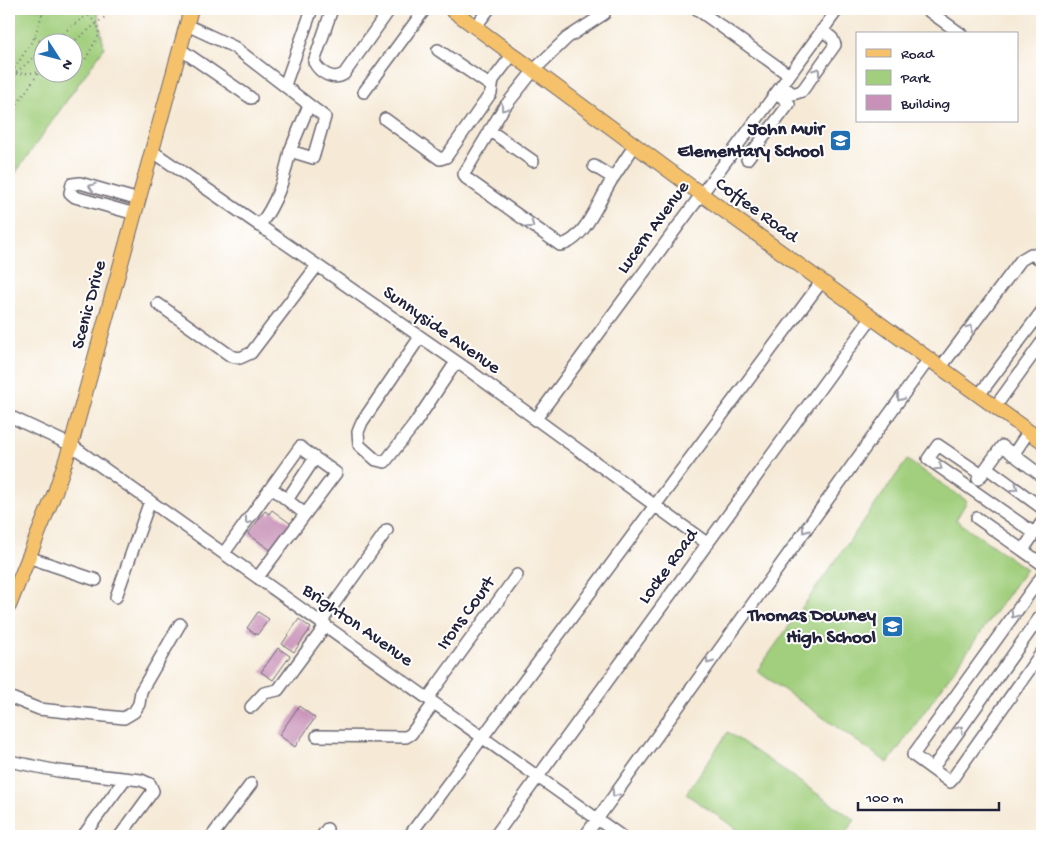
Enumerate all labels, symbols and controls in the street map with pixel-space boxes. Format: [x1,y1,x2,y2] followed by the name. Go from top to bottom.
[32,32,82,82] north arrow
[856,32,1018,122] legend
[901,46,935,64] text: Road
[57,55,76,73] text: N
[811,68,819,77] one-way arrow
[900,70,931,88] text: Park
[900,96,950,114] text: Building
[501,102,510,112] one-way arrow
[678,119,826,164] place label: John Muir Elementary School
[828,129,852,153] school or university icon: John Muir Elementary School
[710,173,804,250] street label: Coffee Road
[613,177,696,279] street label: Lucern Avenue
[88,183,96,193] one-way arrow
[525,219,535,228] one-way arrow
[67,258,113,352] street label: Scenic Drive
[378,282,505,380] street label: Sunnyside Avenue
[964,325,972,334] one-way arrow
[898,392,906,401] one-way arrow
[933,461,943,470] one-way arrow
[1009,482,1018,491] one-way arrow
[245,515,254,524] one-way arrow
[634,523,705,609] street label: Locke Road
[802,524,811,534] one-way arrow
[433,571,503,655] street label: Irons Court
[296,579,417,673] street label: Brighton Avenue
[746,605,877,650] place label: Thomas Downey High School
[1011,609,1020,619] one-way arrow
[880,615,904,639] school or university icon: Thomas Downey High School
[706,655,715,665] one-way arrow
[954,725,963,735] one-way arrow
[858,780,1000,812] scale bar
[612,788,621,797] one-way arrow
[865,790,904,808] text: 100 m

